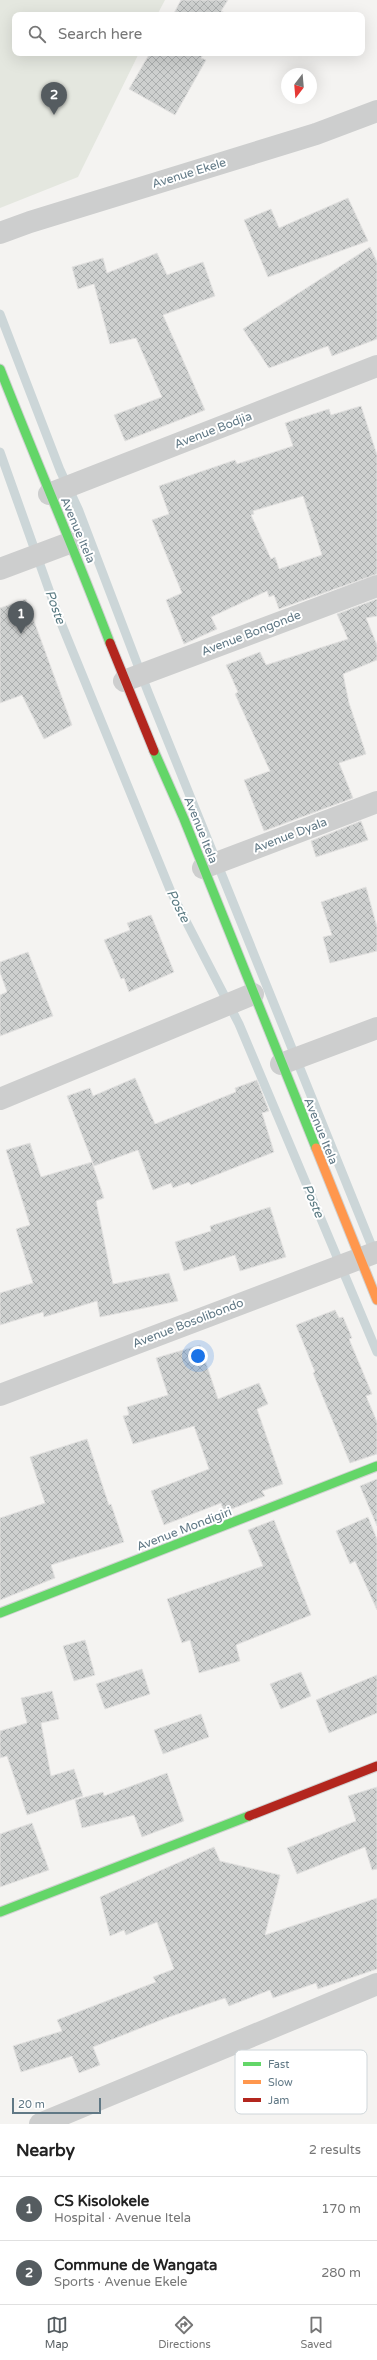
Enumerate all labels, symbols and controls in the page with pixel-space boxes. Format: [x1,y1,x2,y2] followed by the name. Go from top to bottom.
[12,12,365,56] search box
[26,23,48,45] icon: search
[58,25,142,43] text: Search here
[281,68,317,104] north arrow
[41,82,67,115] pin: 2
[150,155,228,191] street label: Avenue Ekele
[172,409,254,451] street label: Avenue Bodjia
[58,495,98,565] street label: Avenue Itela
[42,588,69,627] water label: Poste
[8,601,34,634] pin: 1
[199,607,303,658] street label: Avenue Bongonde
[181,795,221,865] street label: Avenue Itela
[251,814,329,856] street label: Avenue Dyala
[163,887,193,926] water label: Poste
[301,1096,341,1166] street label: Avenue Itela
[299,1182,327,1221] water label: Poste
[131,1295,245,1351] street label: Avenue Bosolibondo
[188,1346,208,1366] your location
[134,1504,234,1554] street label: Avenue Mondigiri
[235,2050,367,2114] legend
[268,2058,289,2071] text: Fast
[268,2076,293,2089] text: Slow
[268,2094,289,2107] text: Jam
[12,2096,101,2115] scale bar
[18,2098,45,2111] text: 20 m
[16,2140,75,2161] text: Nearby
[309,2142,361,2158] text: 2 results
[54,2192,149,2210] text: CS Kisolokele
[25,2201,33,2217] text: 1
[321,2201,361,2217] text: 170 m
[54,2210,191,2226] text: Hospital · Avenue Itela
[54,2256,217,2274] text: Commune de Wangata
[25,2265,33,2281] text: 2
[321,2265,361,2281] text: 280 m
[54,2274,187,2290] text: Sports · Avenue Ekele
[45,2314,69,2351] tab: Map
[158,2314,211,2351] tab: Directions
[300,2314,332,2351] tab: Saved

